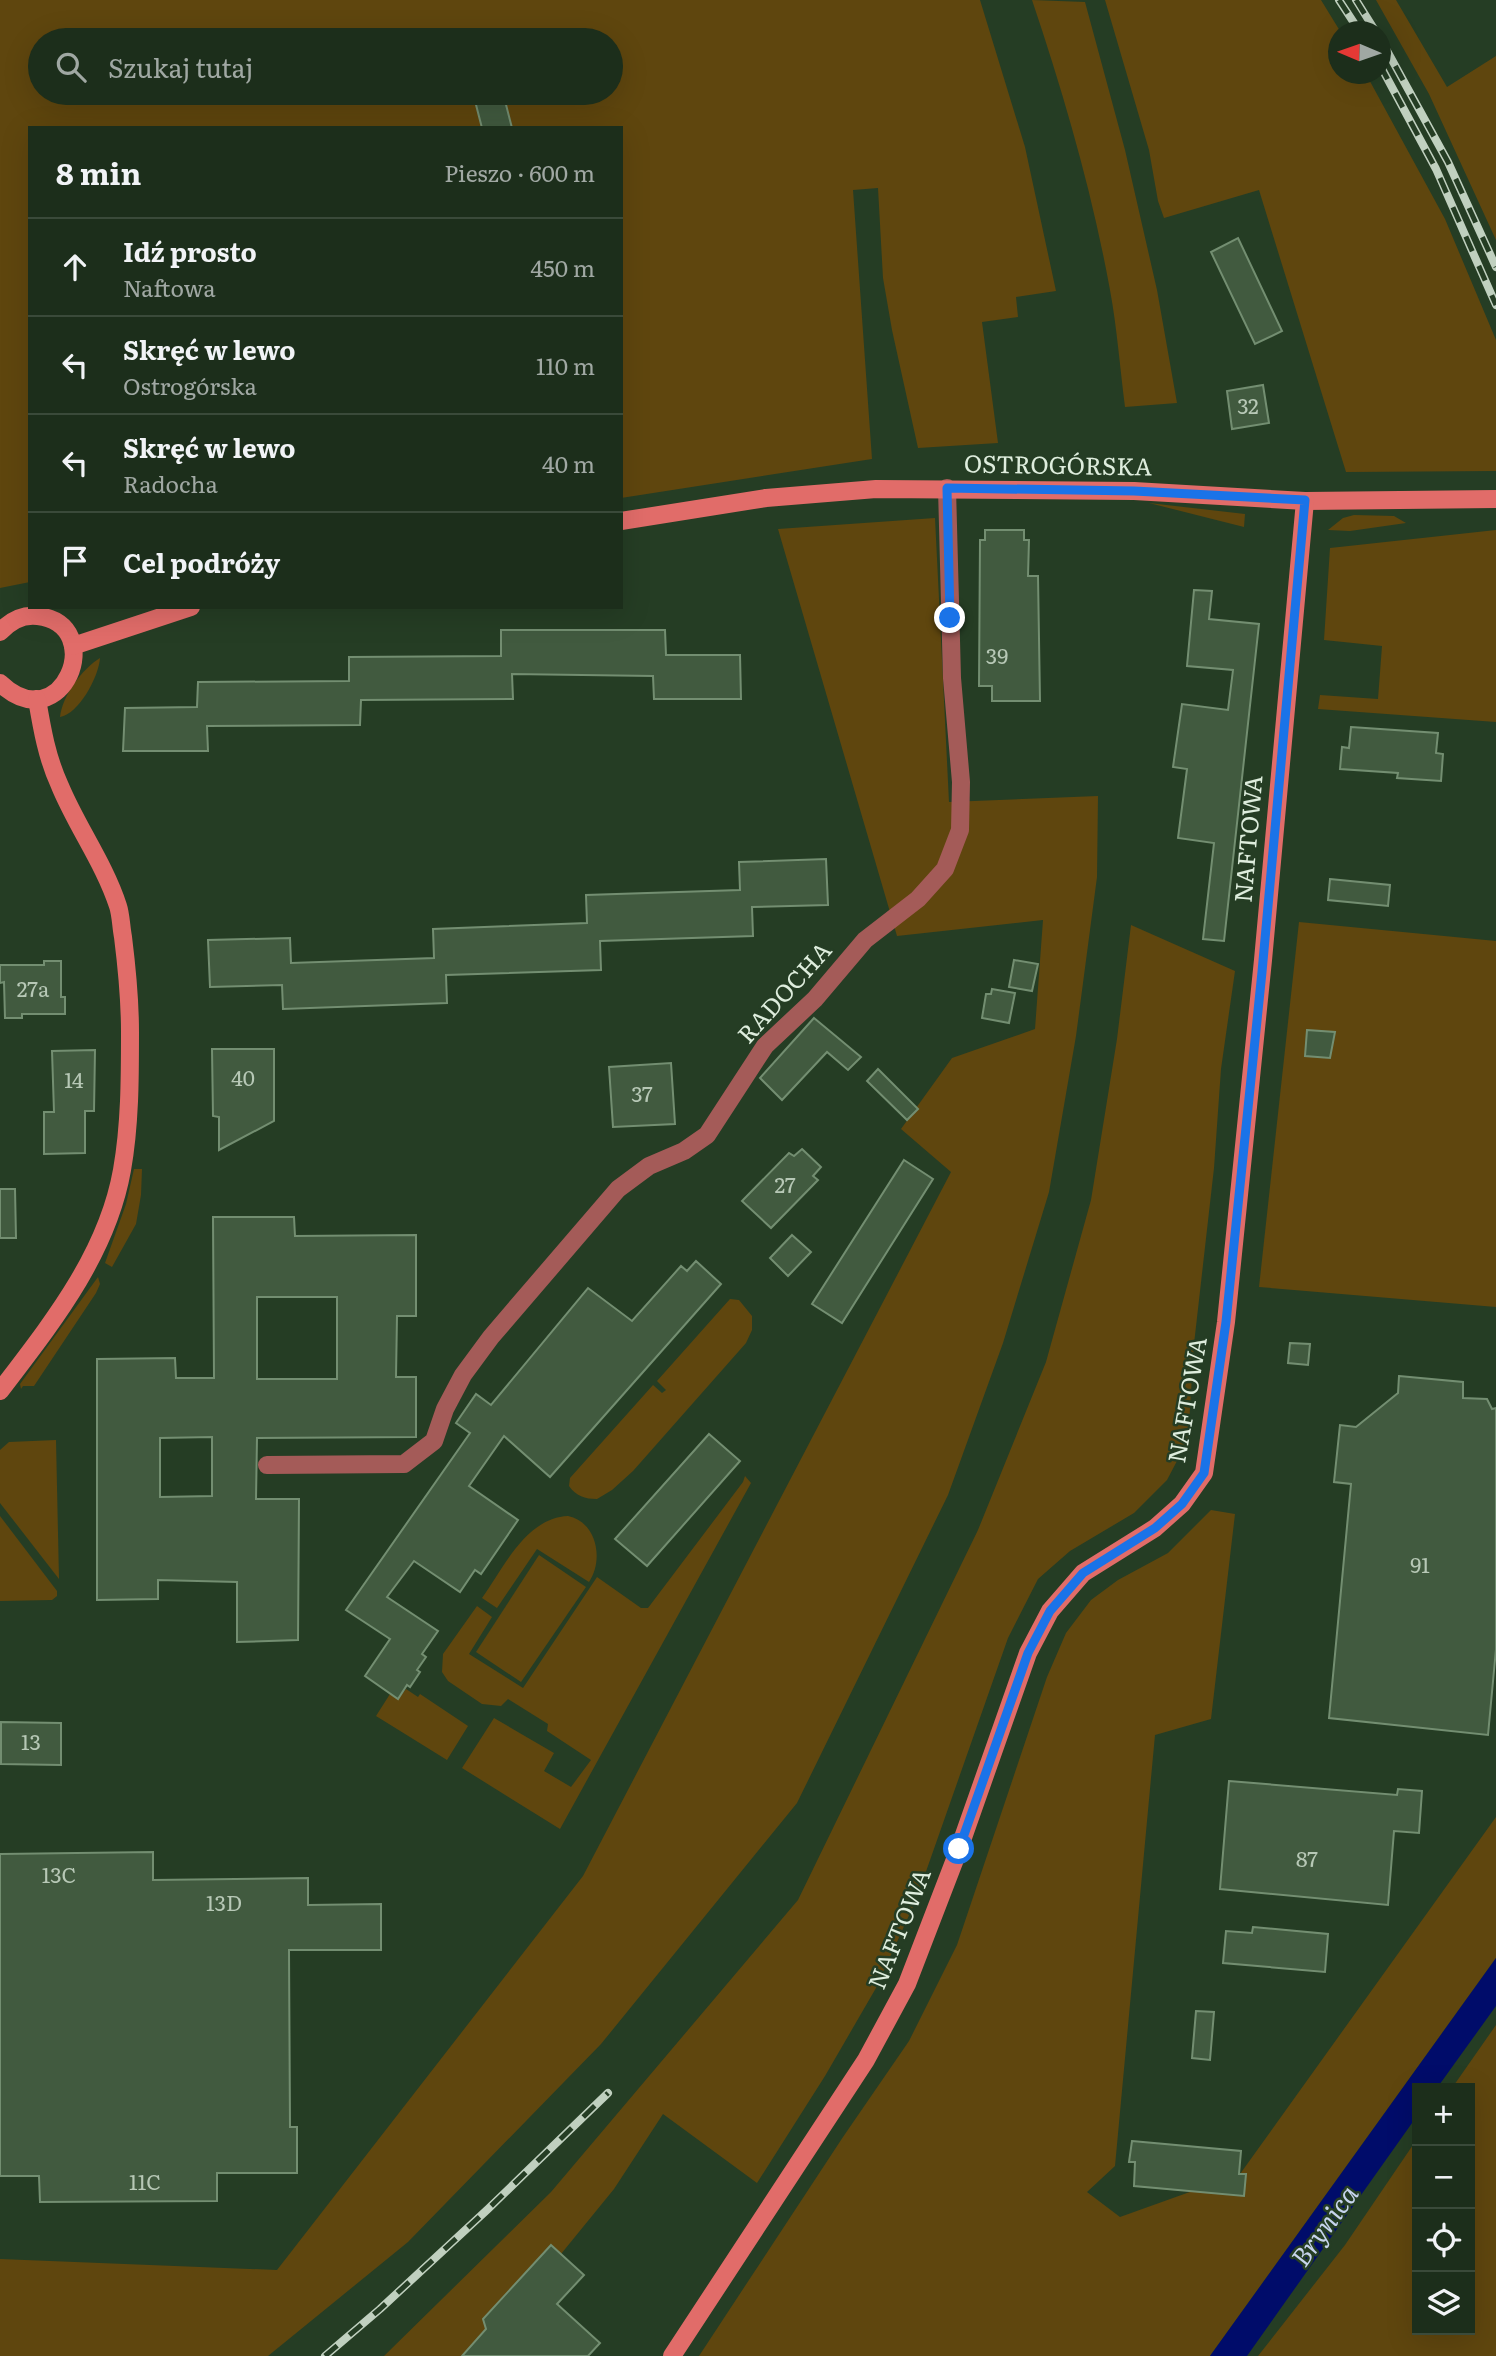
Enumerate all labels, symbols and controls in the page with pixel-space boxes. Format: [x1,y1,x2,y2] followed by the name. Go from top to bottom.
[1328,21,1391,84] north arrow
[28,28,623,105] search box
[108,47,253,86] text: Szukaj tutaj
[52,48,90,86] icon: search
[56,150,141,194] text: 8 min
[444,155,595,189] text: Pieszo · 600 m
[123,231,257,270] text: Idź prosto
[56,248,94,286] icon: ahead
[530,250,595,284] text: 450 m
[123,270,216,304] text: Naftowa
[123,329,296,368] text: Skręć w lewo
[56,346,94,384] icon: left
[536,348,595,382] text: 110 m
[123,368,257,402] text: Ostrogórska
[1237,389,1259,420] house number: 32
[123,427,296,466] text: Skręć w lewo
[56,444,94,482] icon: left
[964,444,1153,483] street label: OSTROGÓRSKA
[542,446,595,480] text: 40 m
[123,466,218,500] text: Radocha
[56,542,94,580] icon: arrive
[123,542,280,581] text: Cel podróży
[934,602,965,633] route end
[986,639,1008,670] house number: 39
[1224,773,1270,904] street label: NAFTOWA
[728,932,839,1050] street label: RADOCHA
[17,972,50,1003] house number: 27a
[231,1061,255,1092] house number: 40
[64,1063,84,1094] house number: 14
[631,1077,653,1108] house number: 37
[774,1168,796,1199] house number: 27
[1157,1333,1214,1465] street label: NAFTOWA
[1410,1548,1430,1579] house number: 91
[21,1725,41,1756] house number: 13
[943,1833,974,1864] route start
[1296,1842,1318,1873] house number: 87
[42,1858,76,1889] house number: 13C
[858,1862,938,1994] street label: NAFTOWA
[206,1886,242,1917] house number: 13D
[1412,2083,1475,2335] map controls
[1412,2083,1475,2146] button: +
[1412,2146,1475,2209] button: −
[129,2165,161,2196] house number: 11C
[1280,2176,1366,2273] water label: Brynica
[1412,2209,1475,2272] button: locate
[1412,2272,1475,2335] button: layers

